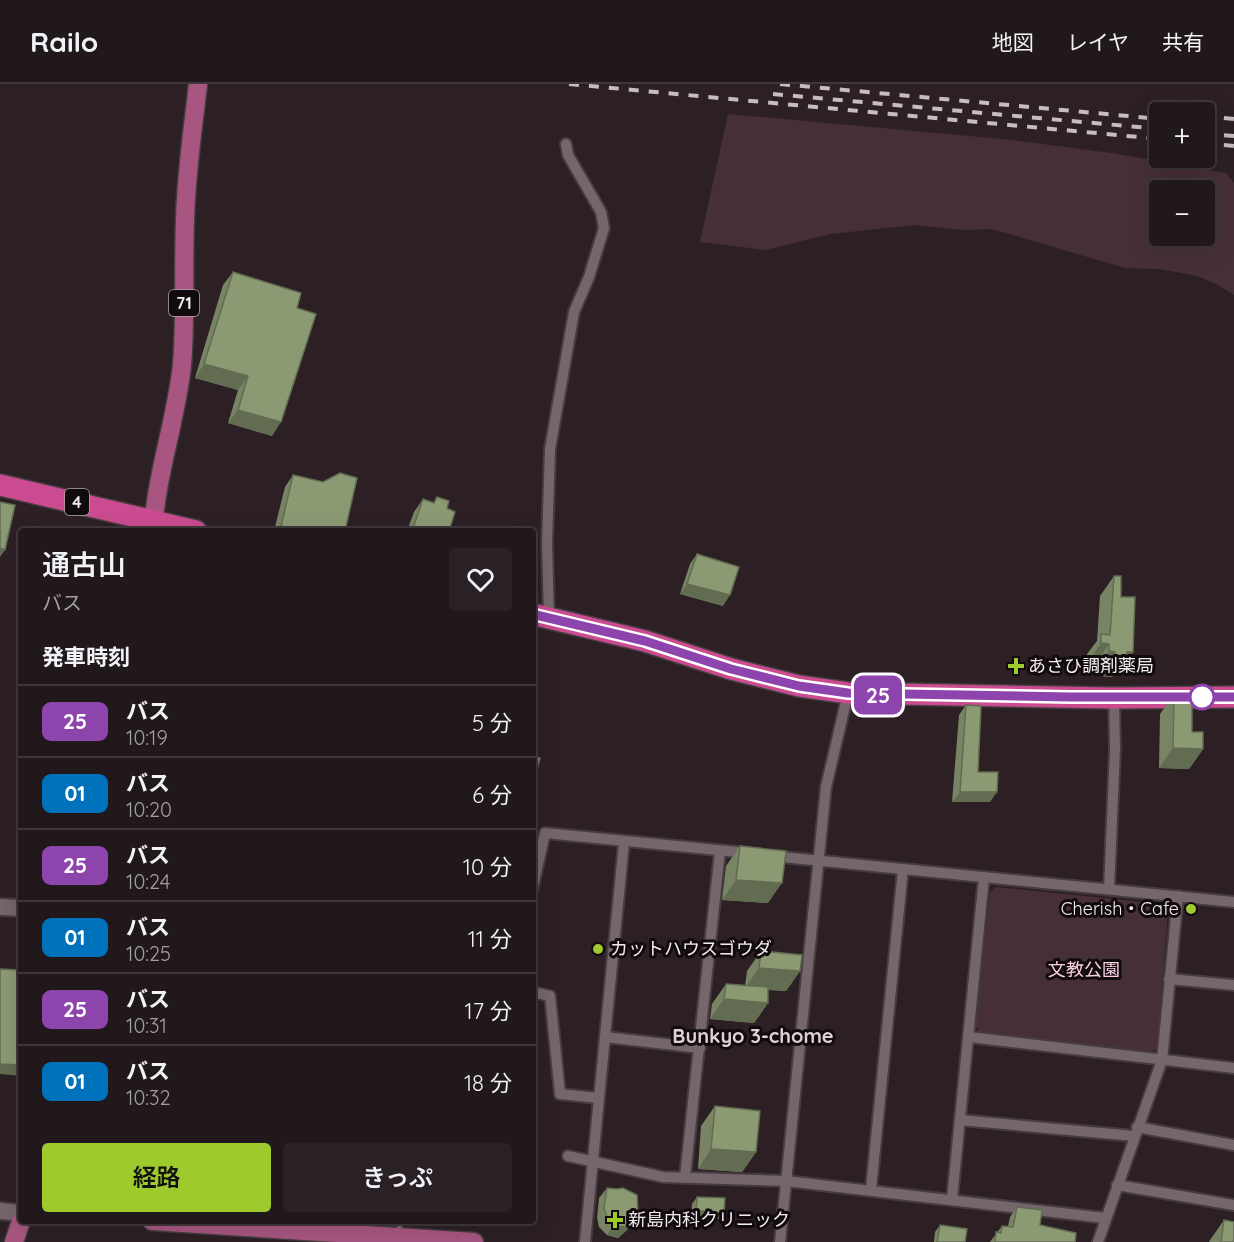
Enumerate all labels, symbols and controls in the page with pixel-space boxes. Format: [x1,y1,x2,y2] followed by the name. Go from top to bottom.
[30,24,98,59] text: Railo
[992,29,1034,55] text: 地図
[1067,29,1129,55] text: レイヤ
[1162,29,1204,55] text: 共有
[1149,102,1215,246] map controls
[1149,102,1215,168] button: +
[1149,180,1215,246] button: −
[169,290,199,316] road number: 71
[65,489,89,515] road number: 4
[42,547,126,582] text: 通古山
[449,548,512,611] button: heart
[42,590,82,615] text: バス
[42,643,130,671] text: 発車時刻
[1028,654,1154,677] place label: あさひ調剤薬局
[1009,659,1023,673] marker: あさひ調剤薬局
[851,676,905,714] line badge: 25
[866,682,890,708] text: 25
[1189,684,1215,710] unlabelled marker
[126,697,170,725] text: バス
[63,708,87,734] text: 25
[472,709,512,737] text: 5 分
[126,725,168,750] text: 10:19
[126,769,170,797] text: バス
[64,780,86,806] text: 01
[472,781,512,809] text: 6 分
[126,797,172,822] text: 10:20
[126,841,170,869] text: バス
[63,852,87,878] text: 25
[463,853,512,881] text: 10 分
[126,869,170,894] text: 10:24
[1061,897,1179,920] place label: Cherish・Cafe
[1184,902,1198,916] marker: Cherish・Cafe
[126,913,170,941] text: バス
[64,924,86,950] text: 01
[468,925,512,953] text: 11 分
[610,937,772,960] place label: カットハウスゴウダ
[126,941,171,966] text: 10:25
[591,942,605,956] marker: カットハウスゴウダ
[1048,958,1120,981] park label: 文教公園
[126,985,170,1013] text: バス
[63,996,87,1022] text: 25
[465,997,512,1025] text: 17 分
[126,1013,167,1038] text: 10:31
[672,1023,834,1048] district label: Bunkyo 3-chome
[126,1057,170,1085] text: バス
[64,1068,86,1094] text: 01
[464,1069,512,1097] text: 18 分
[126,1085,171,1110] text: 10:32
[42,1143,271,1212] button: 経路
[283,1143,512,1212] button: きっぷ
[628,1208,790,1231] place label: 新島内科クリニック
[606,1211,624,1229] marker: 新島内科クリニック

